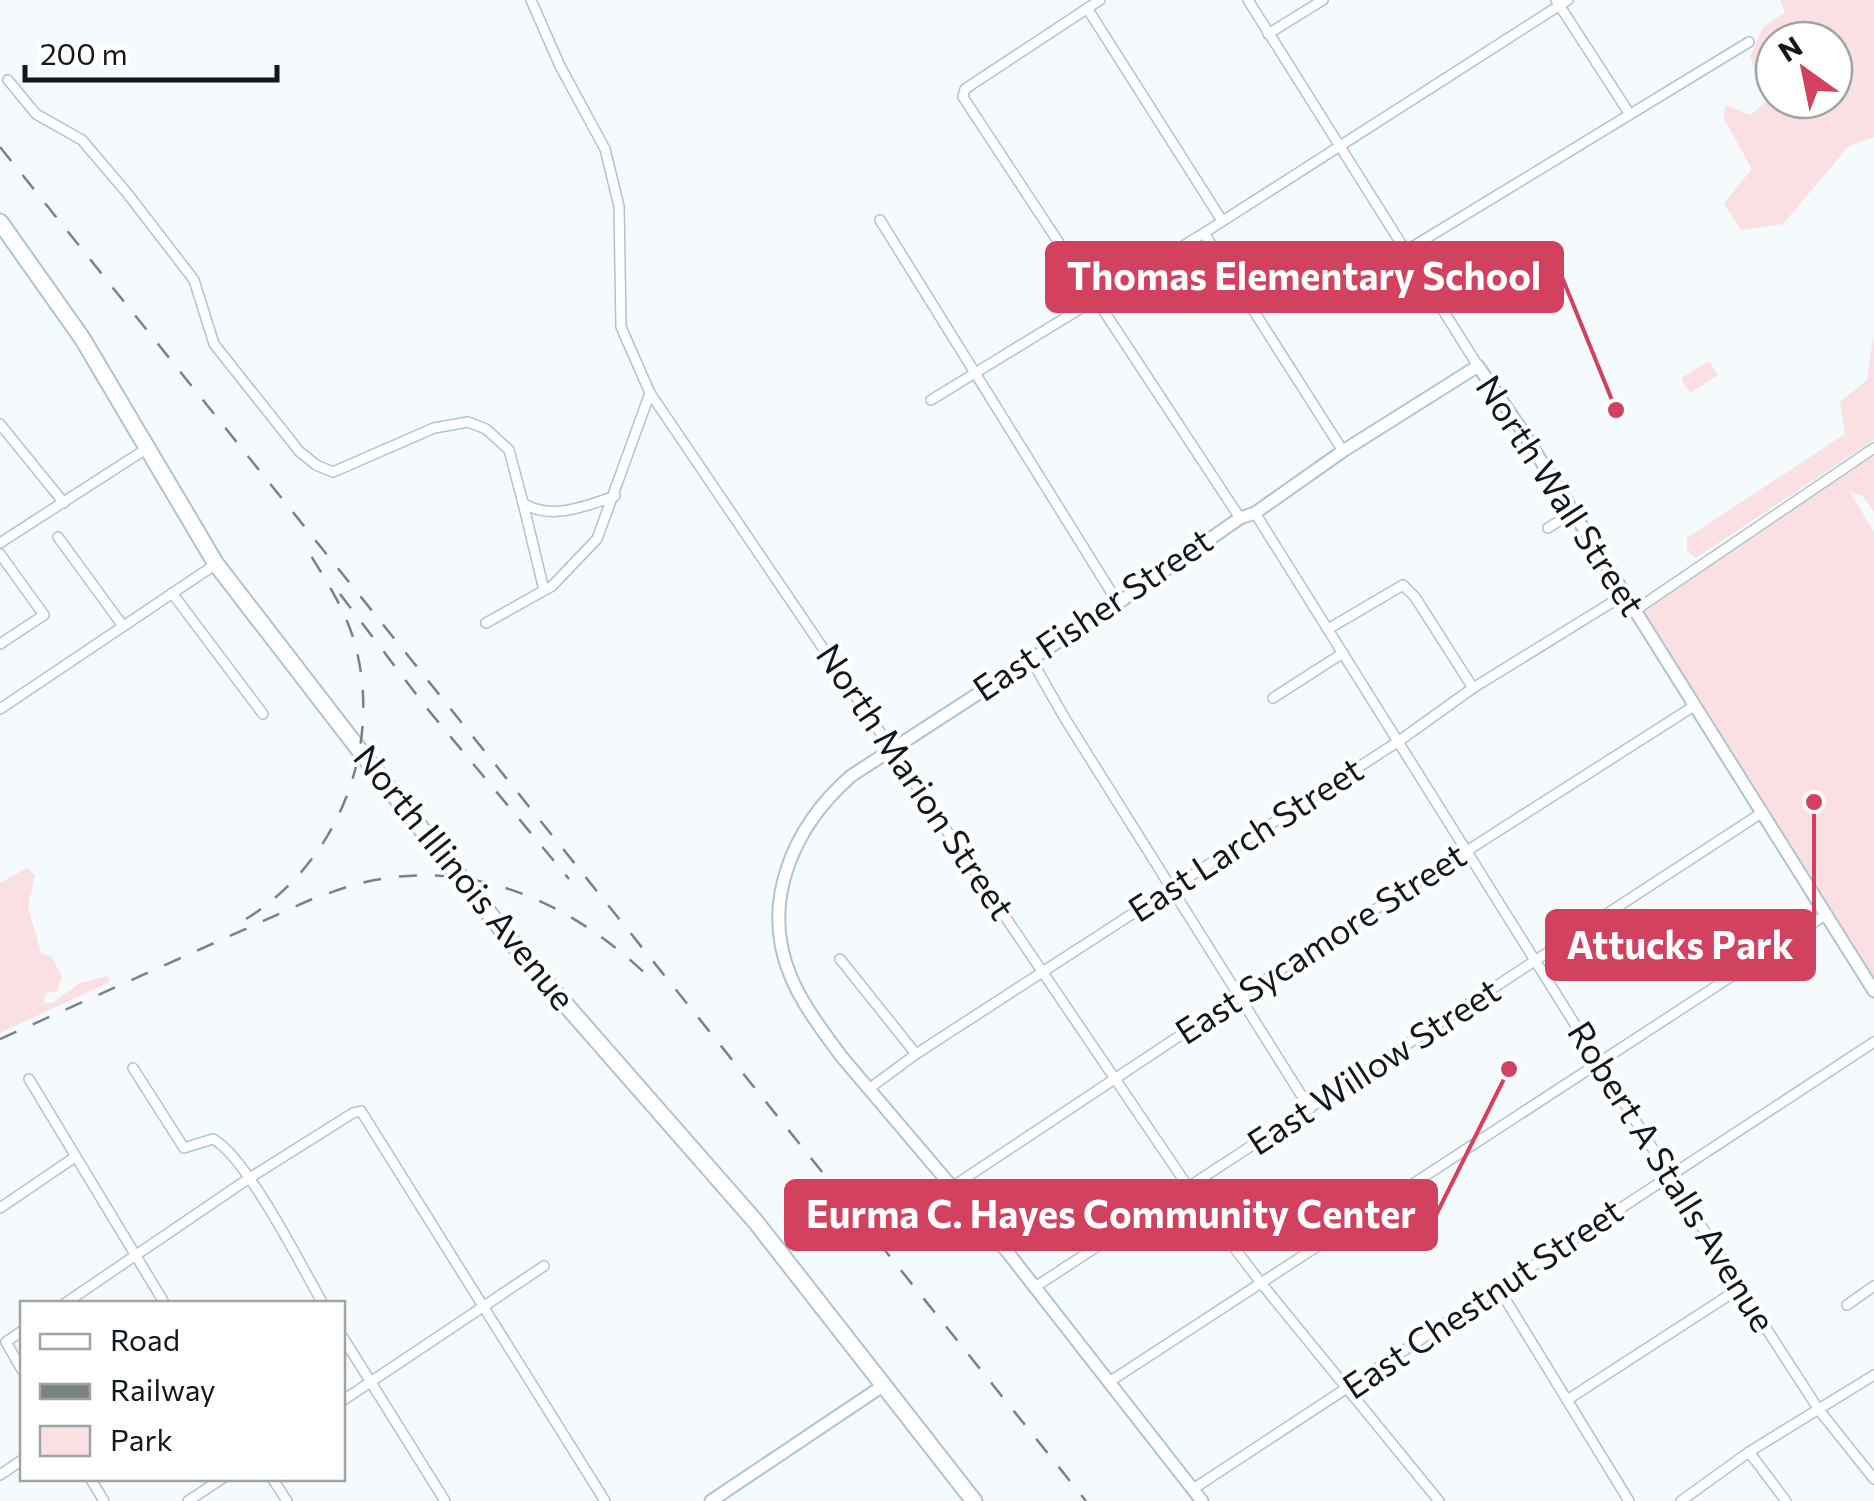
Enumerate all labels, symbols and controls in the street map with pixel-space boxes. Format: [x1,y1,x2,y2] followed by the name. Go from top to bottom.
[25,20,278,82] scale bar
[1754,20,1854,120] north arrow
[1772,28,1808,68] text: N
[40,34,128,71] text: 200 m
[1047,243,1562,311] callout: Thomas Elementary School
[1067,251,1541,298] text: Thomas Elementary School
[1468,366,1656,623] street label: North Wall Street
[964,517,1219,709] street label: East Fisher Street
[809,635,1025,927] street label: North Marion Street
[346,735,586,1017] street label: North Illinois Avenue
[1119,746,1370,930] street label: East Larch Street
[1166,832,1473,1052] street label: East Sycamore Street
[1547,911,1814,979] callout: Attucks Park
[1567,920,1794,967] text: Attucks Park
[1238,967,1507,1163] street label: East Willow Street
[1560,1012,1786,1339] street label: Robert A Stalls Avenue
[786,1181,1436,1249] callout: Eurma C. Hayes Community Center
[1334,1187,1630,1407] street label: East Chestnut Street
[806,1189,1416,1236] text: Eurma C. Hayes Community Center
[20,1301,345,1481] legend
[110,1320,180,1357] text: Road
[110,1370,216,1407] text: Railway
[110,1420,173,1457] text: Park

